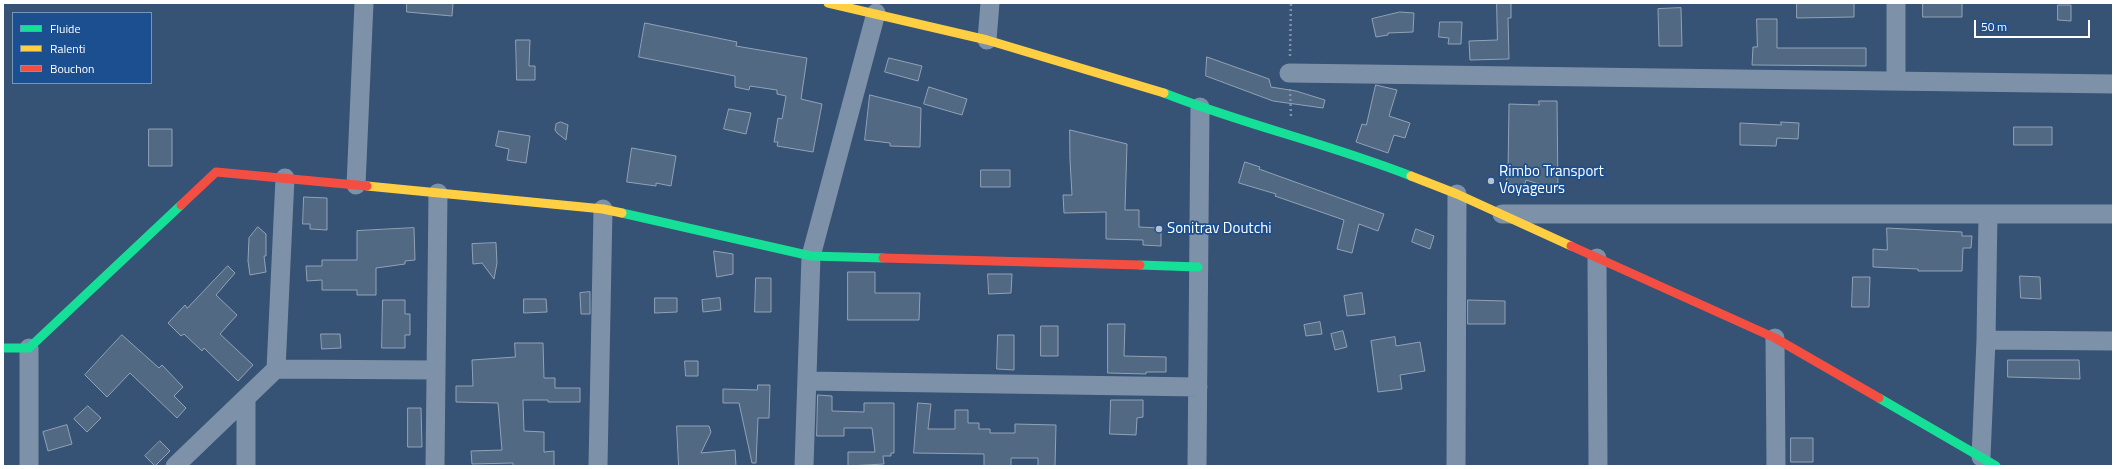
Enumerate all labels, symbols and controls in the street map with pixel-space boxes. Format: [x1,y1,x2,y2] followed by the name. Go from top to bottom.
[12,12,152,84] legend
[1976,12,2092,38] scale bar
[1981,17,2007,36] text: 50 m
[50,19,81,38] text: Fluide
[50,39,85,58] text: Ralenti
[50,59,95,78] text: Bouchon
[1499,163,1604,198] place label: Rimbo Transport Voyageurs
[1486,176,1496,186] marker: Rimbo Transport Voyageurs
[1167,220,1272,238] place label: Sonitrav Doutchi
[1154,224,1164,234] marker: Sonitrav Doutchi

